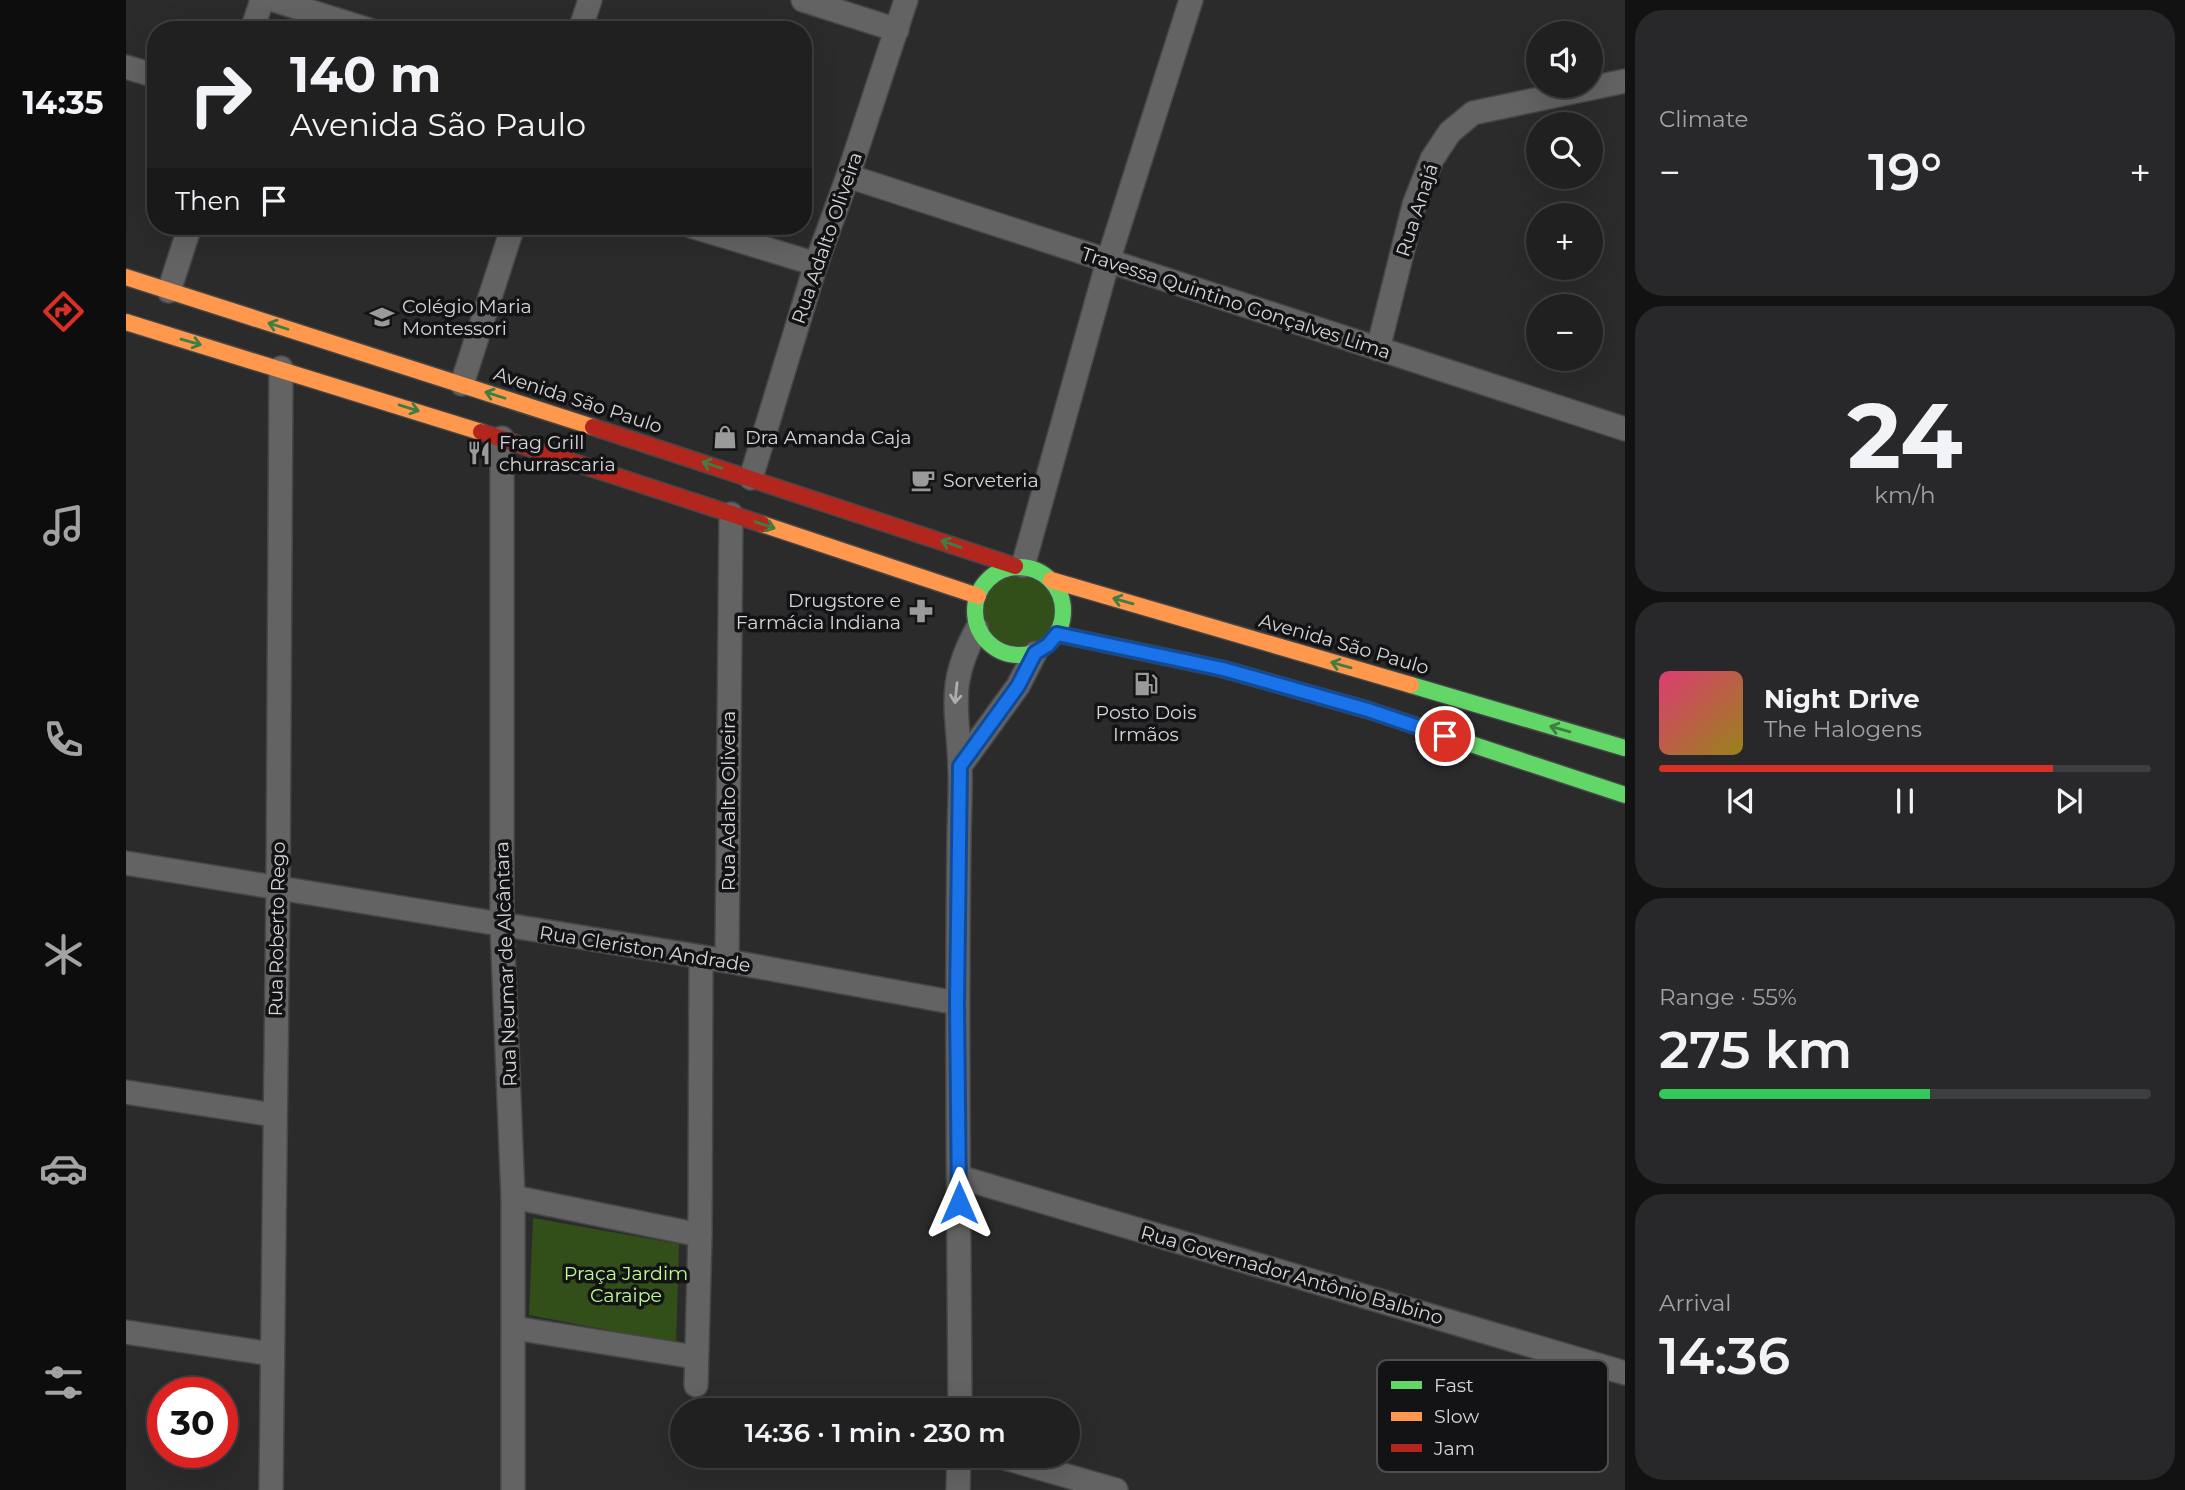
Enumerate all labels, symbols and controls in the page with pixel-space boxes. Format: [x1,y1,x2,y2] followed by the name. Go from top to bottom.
[1526,21,1603,371] map controls
[1526,21,1603,98] button: sound
[290,45,442,104] text: 140 m
[175,49,266,140] icon: right
[23,83,103,122] text: 14:35
[290,105,586,144] text: Avenida São Paulo
[1659,105,1748,133] text: Climate
[1526,112,1603,189] button: search
[1868,140,1942,203] text: 19°
[787,149,867,327] street label: Rua Adalto Oliveira
[1659,149,1681,196] text: −
[2129,149,2151,196] text: +
[1391,160,1443,260] street label: Rua Anajá
[255,182,293,220] icon: arrive
[175,185,241,217] text: Then
[1526,203,1603,280] button: +
[1078,242,1394,364] street label: Travessa Quintino Gonçalves Lima
[39,287,88,336] icon: directions
[1526,294,1603,371] button: −
[402,295,532,340] place label: Colégio Maria Montessori
[368,303,396,331] school or university icon: Colégio Maria Montessori
[268,318,290,331] one-way arrow
[180,336,202,349] one-way arrow
[491,362,665,438] street label: Avenida São Paulo
[1847,380,1963,491] text: 24
[484,388,506,401] one-way arrow
[398,403,420,416] one-way arrow
[711,423,739,451] shop icon: Dra Amanda Caja
[745,426,912,449] place label: Dra Amanda Caja
[499,431,616,476] place label: Frag Grill churrascaria
[465,439,493,467] restaurant icon: Frag Grill churrascaria
[701,457,723,470] one-way arrow
[909,466,937,494] cafe icon: Sorveteria
[943,469,1039,492] place label: Sorveteria
[1874,481,1936,509] text: km/h
[39,501,88,550] icon: music
[753,520,775,532] one-way arrow
[940,537,962,549] one-way arrow
[736,589,901,634] place label: Drugstore e Farmácia Indiana
[1112,593,1134,606] one-way arrow
[907,597,935,625] pharmacy icon: Drugstore e Farmácia Indiana
[1256,609,1432,679] street label: Avenida São Paulo
[1331,657,1353,670] one-way arrow
[1132,670,1160,698] fuel station icon: Posto Dois Irmãos
[949,681,962,704] one-way arrow
[1764,683,1920,715] text: Night Drive
[1096,701,1196,746] place label: Posto Dois Irmãos
[1415,706,1475,766] pin
[717,711,740,891] street label: Rua Adalto Oliveira
[39,715,88,764] icon: phone
[1764,715,1922,743] text: The Halogens
[1426,717,1464,755] icon: arrive
[1549,721,1571,734] one-way arrow
[1722,782,1760,820] icon: previous
[1886,782,1924,820] icon: pause
[2050,782,2088,820] icon: next
[264,841,290,1017] street label: Rua Roberto Rego
[490,841,522,1087] street label: Rua Neumar de Alcântara
[538,921,752,977] street label: Rua Cleriston Andrade
[39,930,88,979] icon: climate
[1659,983,1797,1011] text: Range · 55%
[1659,1018,1852,1081] text: 275 km
[39,1144,88,1193] icon: car
[922,1166,996,1240] position arrow
[1138,1221,1446,1329] street label: Rua Governador Antônio Balbino
[564,1262,688,1307] park label: Praça Jardim Caraipe
[1659,1289,1732,1317] text: Arrival
[1659,1324,1790,1387] text: 14:36
[39,1358,88,1407] icon: filters
[1377,1360,1608,1472] legend
[1434,1374,1474,1397] text: Fast
[147,1377,238,1468] speed limit sign: 30
[1434,1405,1479,1428] text: Slow
[744,1417,1006,1449] text: 14:36 · 1 min · 230 m
[1433,1437,1475,1460] text: Jam

